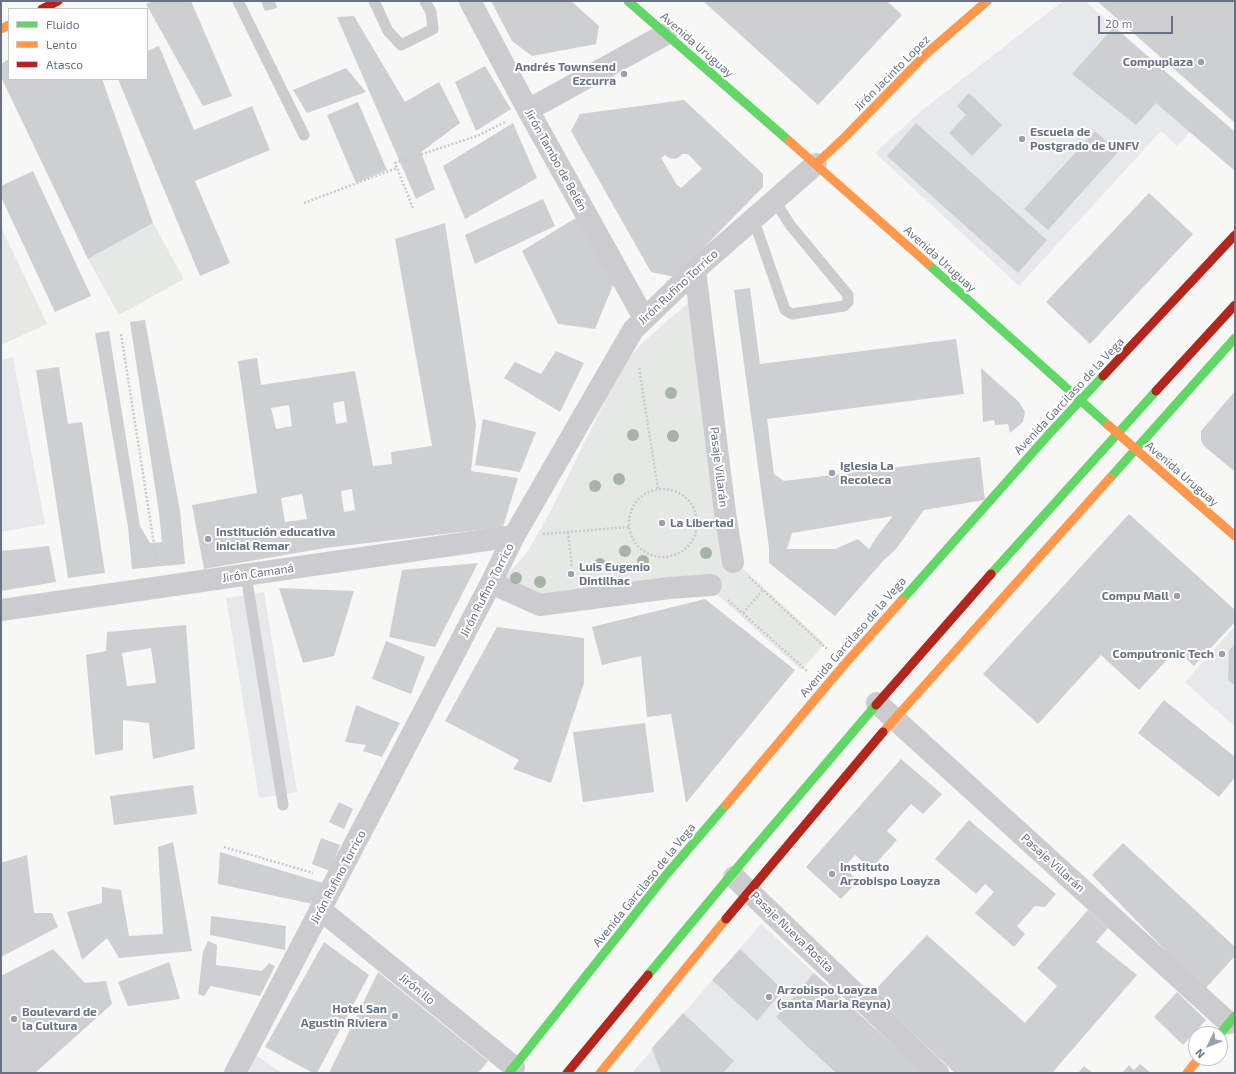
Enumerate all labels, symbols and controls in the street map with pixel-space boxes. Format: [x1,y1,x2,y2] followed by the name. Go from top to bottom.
[8,8,148,80] legend
[1100,8,1175,34] scale bar
[657,9,737,81] street label: Avenida Uruguay
[1105,16,1132,30] text: 20 m
[46,17,80,31] text: Fluido
[851,32,933,114] street label: Jirón Jacinto Lopez
[46,37,77,51] text: Lento
[1123,55,1193,69] place label: Compuplaza
[46,57,83,71] text: Atasco
[1196,57,1206,67] marker: Compuplaza
[515,60,616,88] place label: Andrés Townsend Ezcurra
[619,69,629,79] marker: Andrés Townsend Ezcurra
[522,107,590,213] street label: Jirón Tambo de Belén
[1030,125,1139,153] place label: Escuela de Postgrado de UNFV
[1017,134,1027,144] marker: Escuela de Postgrado de UNFV
[901,223,979,295] street label: Avenida Uruguay
[635,246,721,328] street label: Jirón Rufino Torrico
[1011,335,1127,457] street label: Avenida Garcilaso de la Vega
[707,426,731,508] street label: Pasaje Villarán
[1142,438,1222,510] street label: Avenida Uruguay
[840,459,894,487] place label: Iglesia La Recoleca
[827,468,837,478] marker: Iglesia La Recoleca
[670,516,734,530] place label: La Libertad
[657,518,667,528] marker: La Libertad
[216,525,335,553] place label: Institución educativa inicial Remar
[203,534,213,544] marker: Institución educativa inicial Remar
[457,540,517,640] street label: Jirón Rufino Torrico
[579,560,650,588] place label: Luis Eugenio Dintilhac
[221,561,295,585] street label: Jirón Camaná
[566,569,576,579] marker: Luis Eugenio Dintilhac
[797,574,909,700] street label: Avenida Garcilaso de la Vega
[1102,589,1169,603] place label: Compu Mall
[1172,591,1182,601] marker: Compu Mall
[1113,647,1214,661] place label: Computronic Tech
[1217,649,1227,659] marker: Computronic Tech
[590,820,698,950] street label: Avenida Garcilaso de la Vega
[307,828,369,926] street label: Jirón Rufino Torrico
[1018,831,1088,895] street label: Pasaje Villarán
[840,860,940,888] place label: Instituto Arzobispo Loayza
[827,869,837,879] marker: Instituto Arzobispo Loayza
[747,889,837,975] street label: Pasaje Nueva Rosita
[396,970,438,1008] street label: Jirón Ilo
[777,983,891,1011] place label: Arzobispo Loayza (santa Maria Reyna)
[764,992,774,1002] marker: Arzobispo Loayza (santa Maria Reyna)
[301,1002,387,1030] place label: Hotel San Agustin Riviera
[22,1005,97,1033] place label: Boulevard de la Cultura
[390,1011,400,1021] marker: Hotel San Agustin Riviera
[9,1014,19,1024] marker: Boulevard de la Cultura
[1188,1026,1228,1066] north arrow
[1192,1047,1207,1061] text: N

